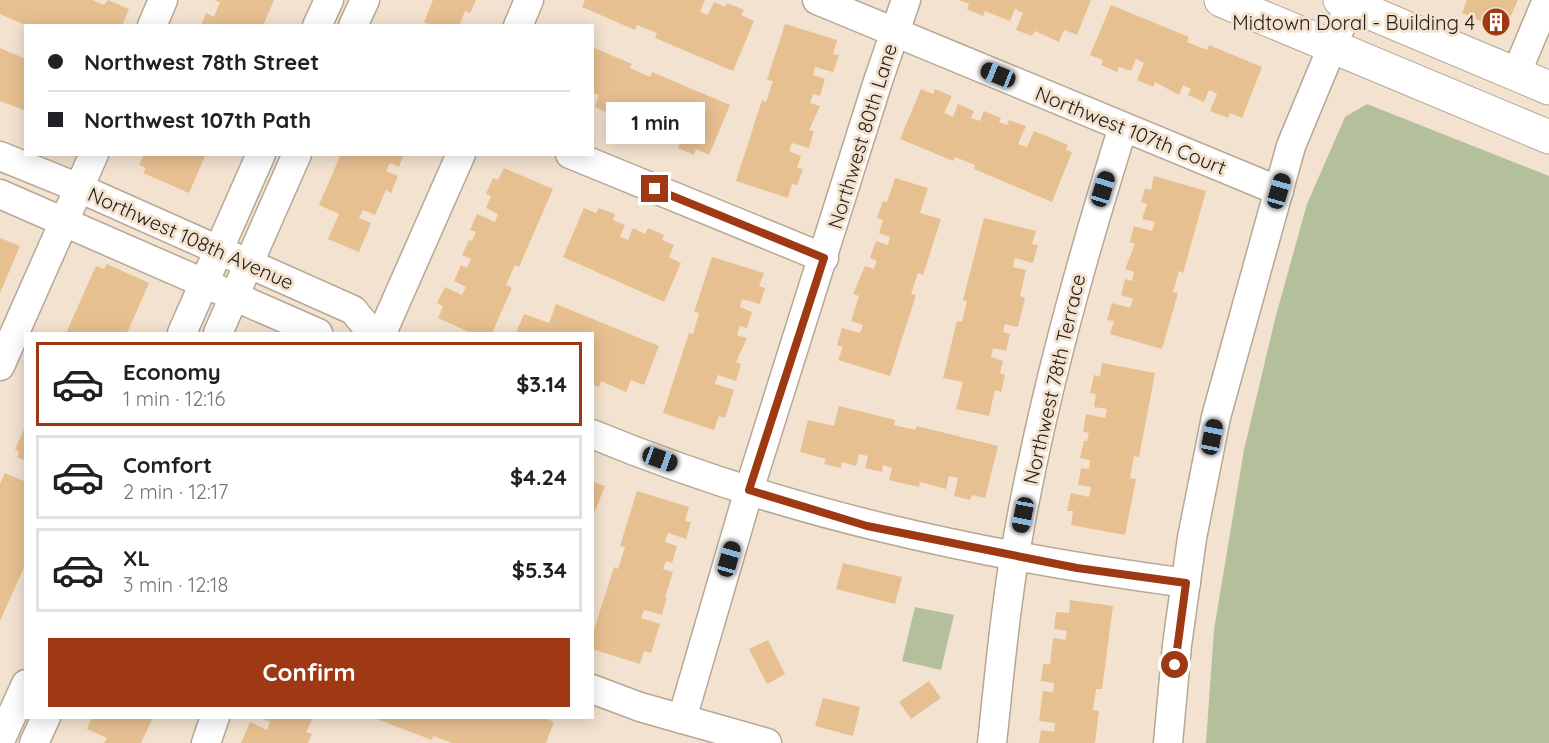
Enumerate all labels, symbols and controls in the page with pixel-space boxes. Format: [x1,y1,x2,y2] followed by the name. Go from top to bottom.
[1480,6,1512,38] building icon: Midtown Doral - Building 4
[1232,10,1475,35] place label: Midtown Doral - Building 4
[822,40,902,232] street label: Northwest 80th Lane
[84,48,319,76] text: Northwest 78th Street
[978,60,1018,90] car
[1032,80,1230,180] street label: Northwest 107th Court
[606,102,704,144] callout: 1 min
[84,106,311,134] text: Northwest 107th Path
[631,110,680,135] text: 1 min
[1089,169,1117,209] car
[1265,171,1293,211] car
[641,175,668,202] route end
[84,181,298,295] street label: Northwest 108th Avenue
[1018,271,1090,487] street label: Northwest 78th Terrace
[51,357,105,411] icon: car
[123,358,221,386] text: Economy
[516,370,567,398] text: $3.14
[123,386,225,411] text: 1 min · 12:16
[1200,418,1224,456] car
[640,444,680,474] car
[51,450,105,504] icon: car
[123,451,212,479] text: Comfort
[510,463,567,491] text: $4.24
[123,479,228,504] text: 2 min · 12:17
[1011,496,1035,534] car
[715,539,743,579] car
[51,543,105,597] icon: car
[123,544,150,572] text: XL
[512,556,567,584] text: $5.34
[123,572,228,597] text: 3 min · 12:18
[48,638,570,707] button: Confirm
[1161,651,1188,678] route start

